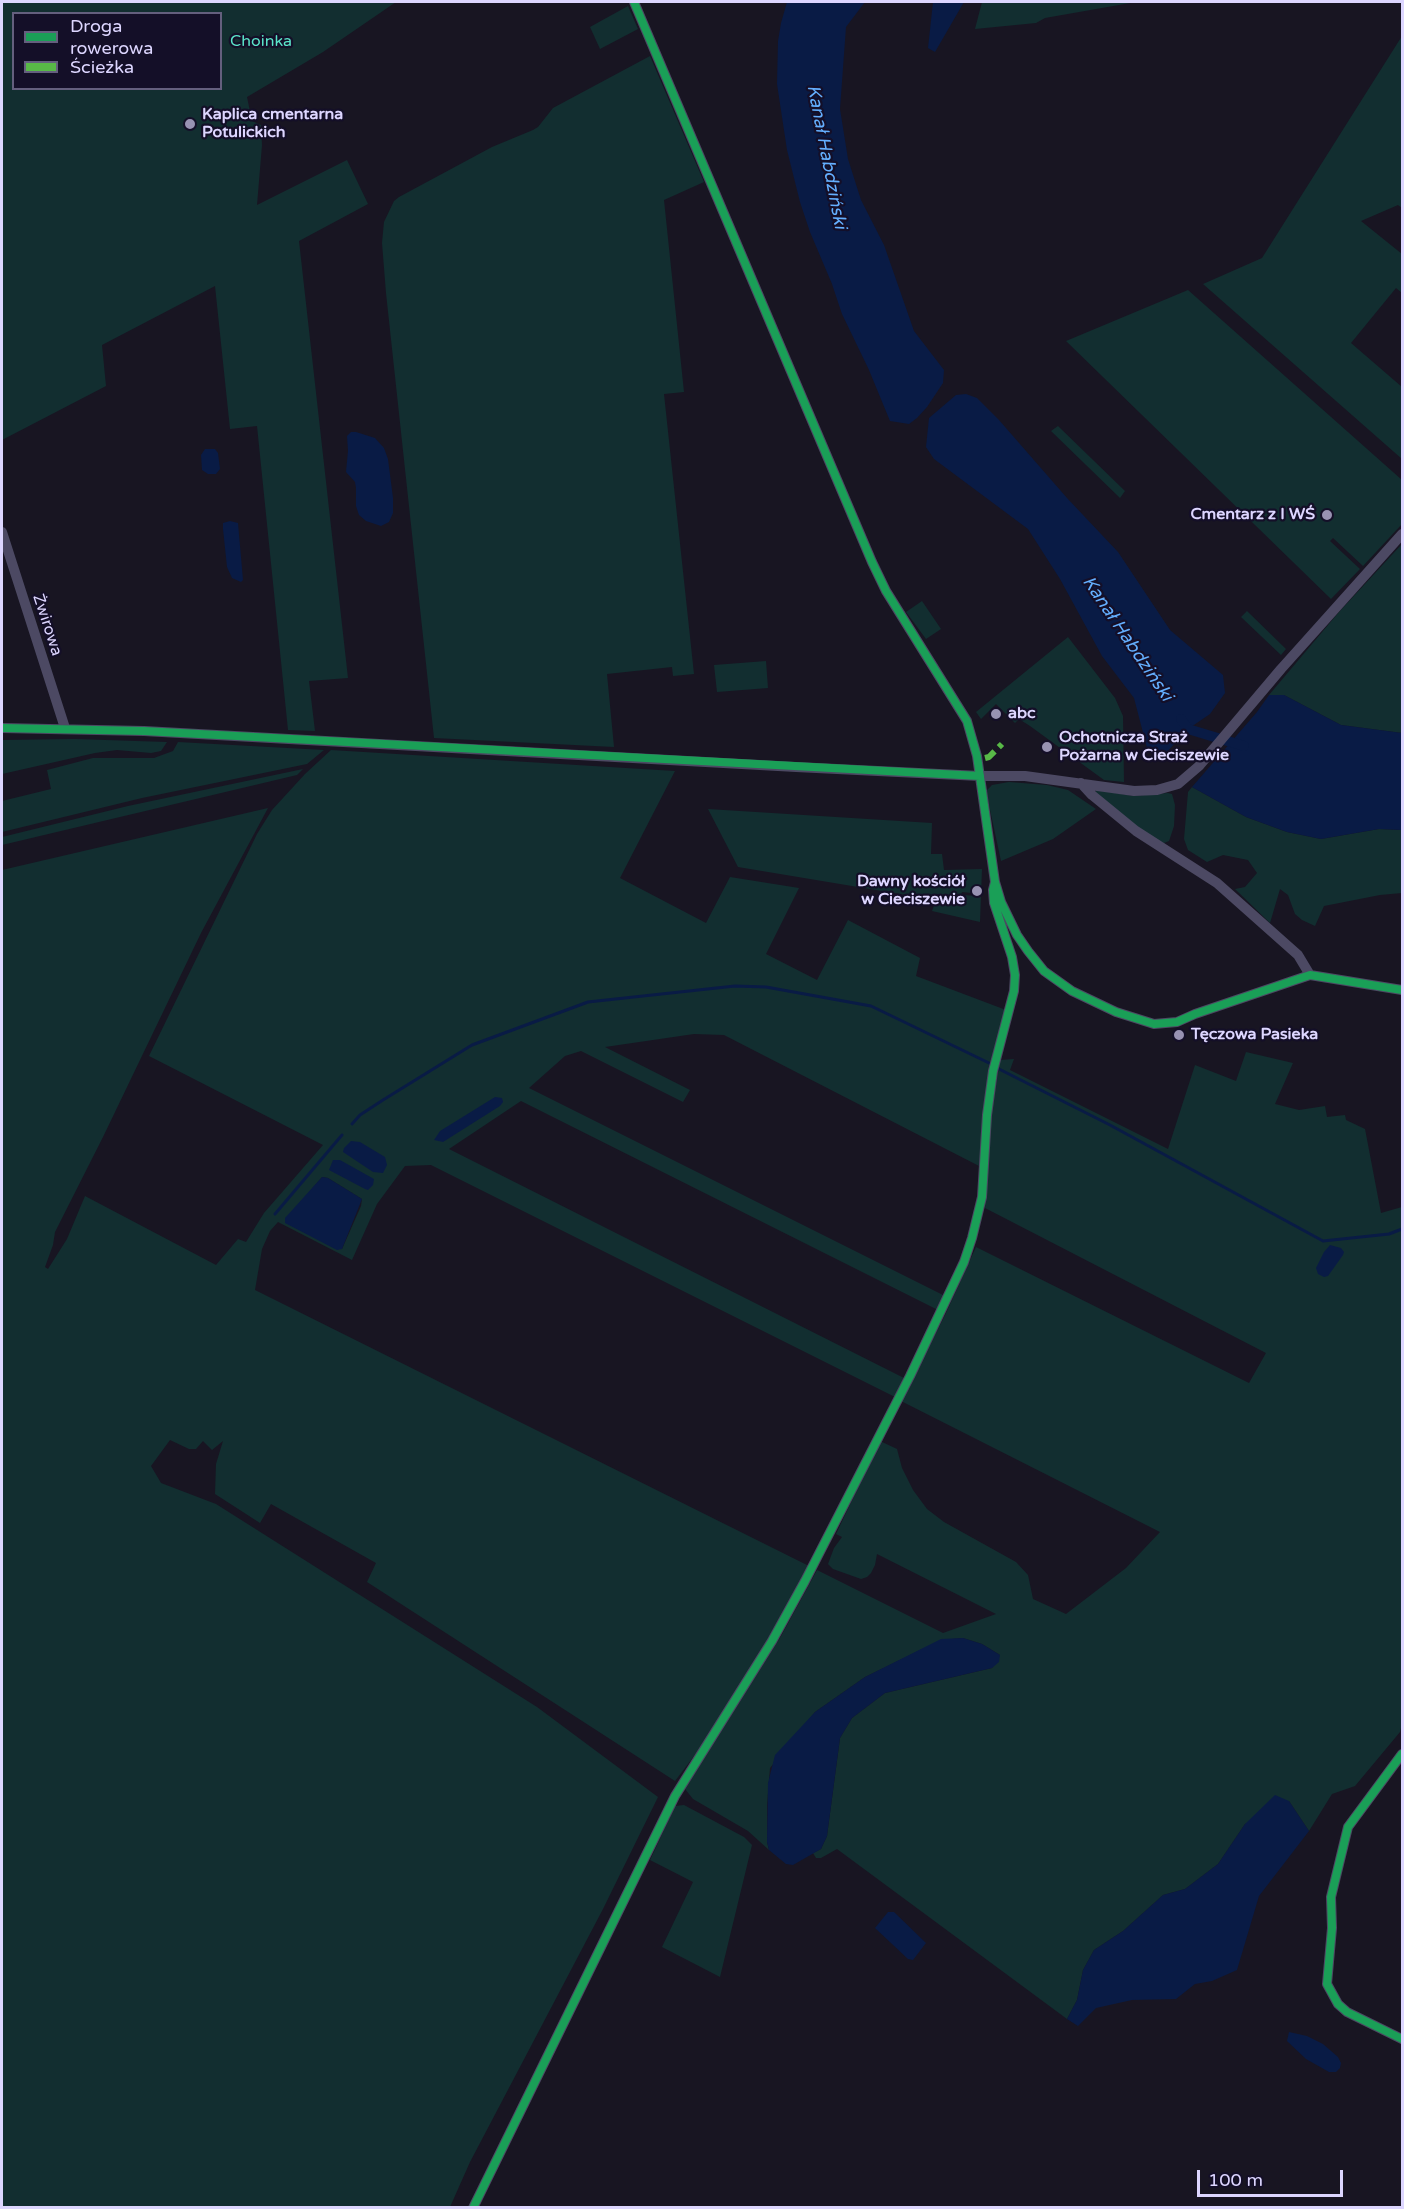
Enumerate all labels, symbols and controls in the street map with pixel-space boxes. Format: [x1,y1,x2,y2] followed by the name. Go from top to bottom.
[12,12,222,90] legend
[70,15,153,59] text: Droga rowerowa
[230,32,292,52] park label: Choinka
[70,56,134,78] text: Ścieżka
[801,83,851,231] water label: Kanał Habdziński
[202,105,343,143] place label: Kaplica cmentarna Potulickich
[183,117,197,131] marker: Kaplica cmentarna Potulickich
[1190,505,1315,525] place label: Cmentarz z I WŚ
[1320,508,1334,522] marker: Cmentarz z I WŚ
[1077,572,1177,706] water label: Kanał Habdziński
[28,592,66,658] street label: Żwirowa
[1008,704,1036,724] place label: abc
[989,707,1003,721] marker: abc
[1059,728,1229,766] place label: Ochotnicza Straż Pożarna w Cieciszewie
[1040,740,1054,754] marker: Ochotnicza Straż Pożarna w Cieciszewie
[857,872,965,910] place label: Dawny kościół w Cieciszewie
[970,884,984,898] marker: Dawny kościół w Cieciszewie
[1191,1025,1318,1045] place label: Tęczowa Pasieka
[1172,1028,1186,1042] marker: Tęczowa Pasieka
[1200,2158,1346,2196] scale bar
[1208,2169,1263,2191] text: 100 m

